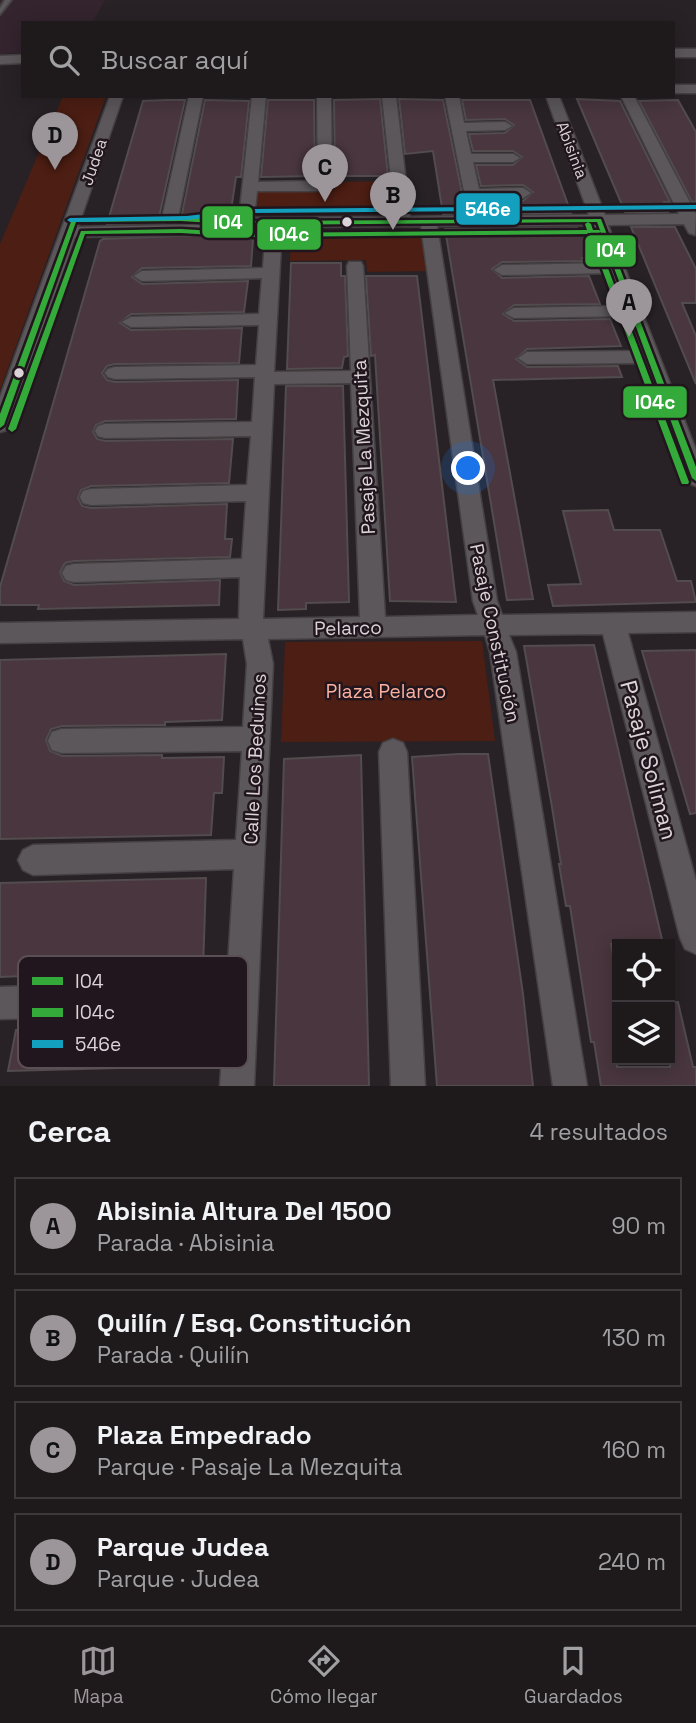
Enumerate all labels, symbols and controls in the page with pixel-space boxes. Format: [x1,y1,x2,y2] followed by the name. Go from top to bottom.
[21,21,675,98] search box
[45,41,83,79] icon: search
[101,43,248,77] text: Buscar aquí
[32,112,78,170] pin: D
[552,118,592,182] street label: Abisinia
[76,136,112,188] street label: Judea
[302,144,348,202] pin: C
[370,172,416,230] pin: B
[455,192,521,226] line badge: 546e
[465,197,511,222] text: 546e
[201,205,254,239] line badge: I04
[213,210,243,235] text: I04
[340,215,354,229] unlabelled marker
[256,218,322,251] line badge: I04c
[269,222,309,247] text: I04c
[584,234,637,268] line badge: I04
[596,238,626,263] text: I04
[606,279,652,337] pin: A
[347,359,381,535] street label: Pasaje La Mezquita
[12,366,26,380] unlabelled marker
[622,385,688,419] line badge: I04c
[635,390,675,415] text: I04c
[451,451,485,485] your location
[464,541,526,725] street label: Pasaje Constitución
[314,615,382,641] street label: Pelarco
[238,673,272,845] street label: Calle Los Beduinos
[613,677,685,843] street label: Pasaje Soliman
[326,679,446,704] park label: Plaza Pelarco
[612,939,675,1065] map controls
[612,939,675,1002] button: locate
[18,956,248,1068] legend
[75,969,104,994] text: I04
[75,1000,115,1025] text: I04c
[612,1002,675,1065] button: layers
[75,1032,121,1057] text: 546e
[28,1112,111,1151] text: Cerca
[529,1117,668,1147] text: 4 resultados
[97,1194,392,1228] text: Abisinia Altura Del 1500
[46,1211,60,1241] text: A
[611,1211,666,1241] text: 90 m
[97,1228,274,1258] text: Parada · Abisinia
[97,1306,412,1340] text: Quilín / Esq. Constitución
[45,1323,61,1353] text: B
[602,1323,666,1353] text: 130 m
[97,1340,250,1370] text: Parada · Quilín
[97,1418,312,1452] text: Plaza Empedrado
[46,1435,60,1465] text: C
[602,1435,666,1465] text: 160 m
[97,1452,402,1482] text: Parque · Pasaje La Mezquita
[97,1530,269,1564] text: Parque Judea
[45,1547,61,1577] text: D
[598,1547,666,1577] text: 240 m
[97,1564,259,1594] text: Parque · Judea
[73,1642,124,1709] tab: Mapa
[270,1642,378,1709] tab: Cómo llegar
[524,1642,623,1709] tab: Guardados

